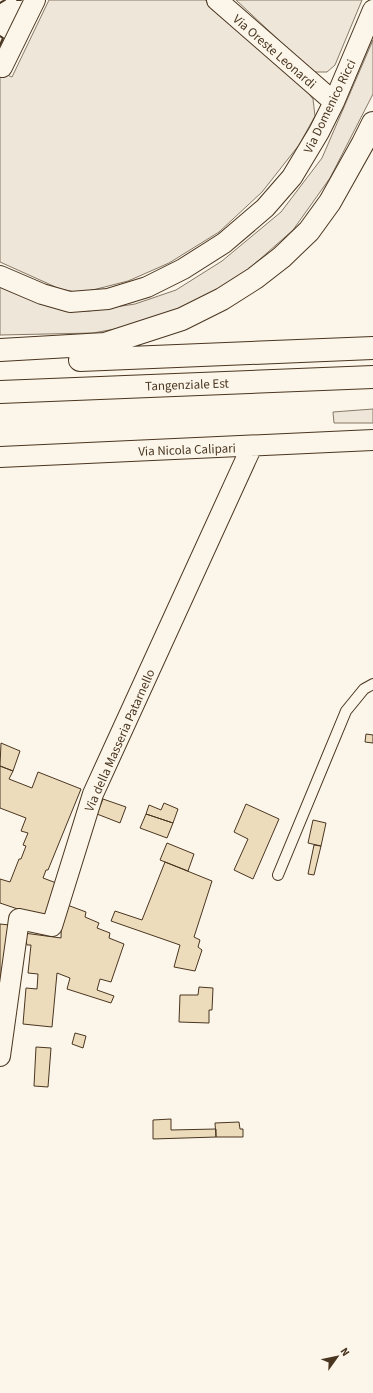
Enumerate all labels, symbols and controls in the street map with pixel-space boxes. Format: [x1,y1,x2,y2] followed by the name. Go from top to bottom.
[229,10,320,93] street label: Via Oreste Leonardi
[299,57,360,156] street label: Via Domenico Ricci
[145,375,230,395] street label: Tangenziale Est
[138,439,236,461] street label: Via Nicola Calipari
[80,666,160,815] street label: Via della Masseria Patarnello
[317,1337,357,1377] north arrow
[337,1345,353,1359] text: N

